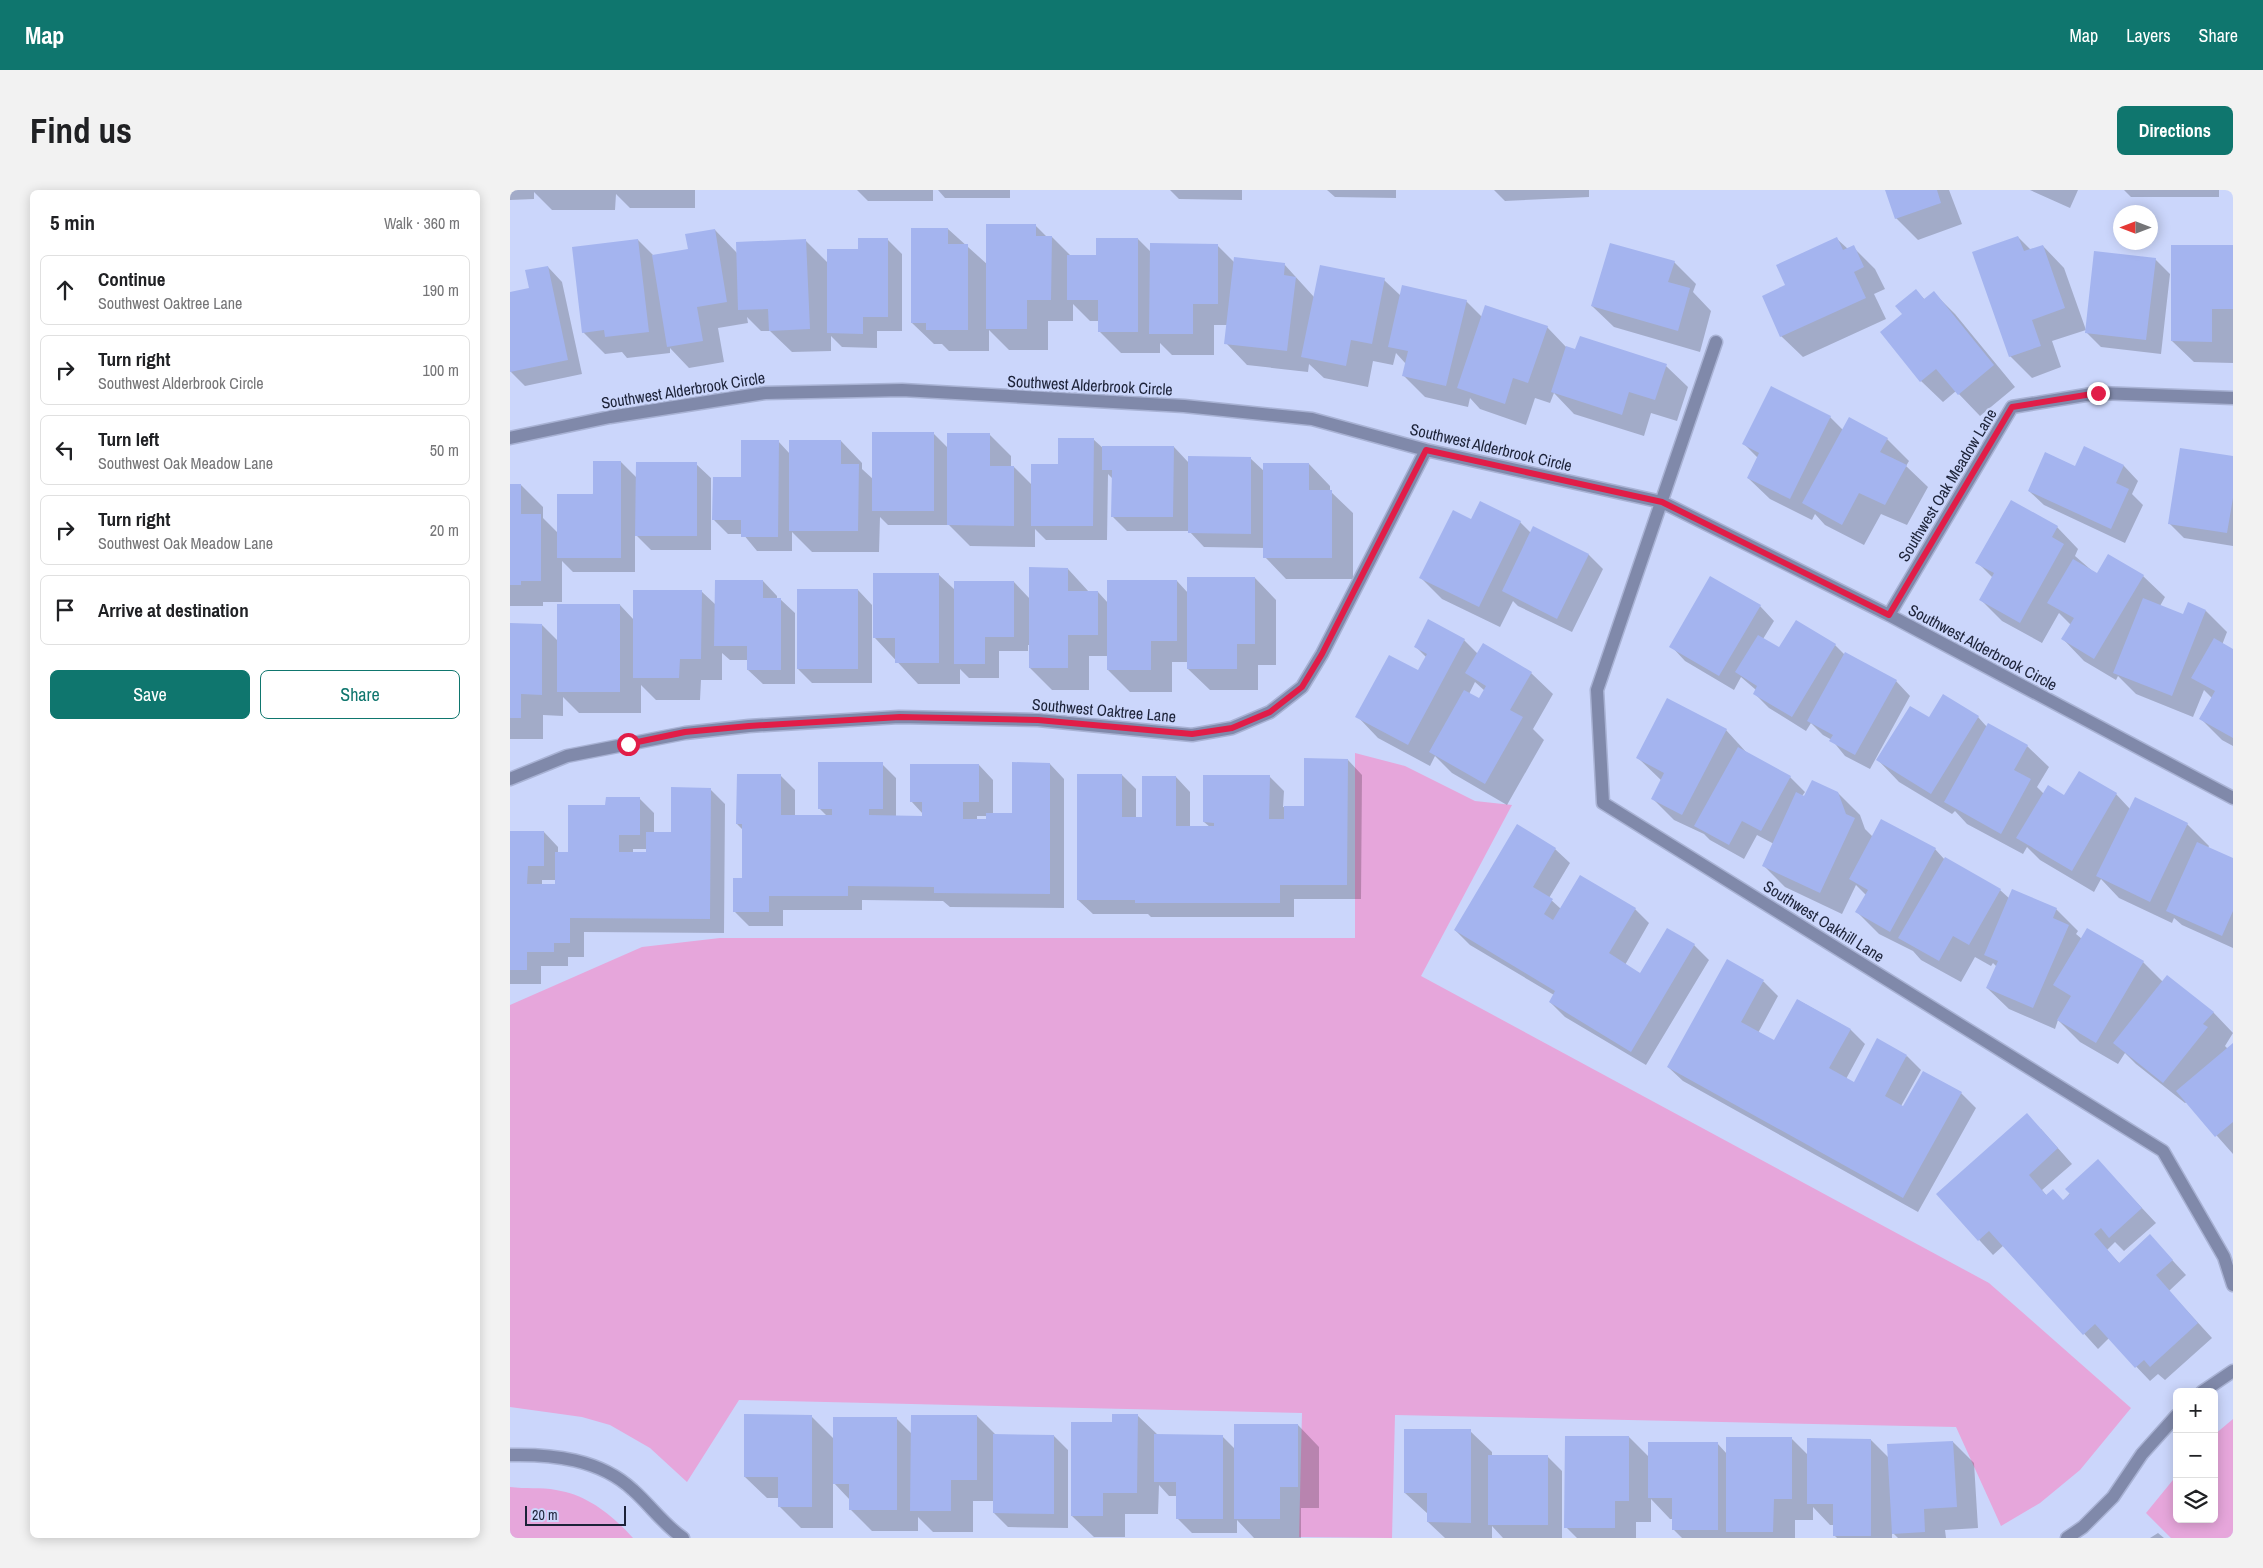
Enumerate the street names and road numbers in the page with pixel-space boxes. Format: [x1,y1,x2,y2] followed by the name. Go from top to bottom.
[600,366,766,414] street label: Southwest Alderbrook Circle
[1007,370,1173,400] street label: Southwest Alderbrook Circle
[1892,404,2002,566] street label: Southwest Oak Meadow Lane
[1408,418,1574,476] street label: Southwest Alderbrook Circle
[1905,598,2061,696] street label: Southwest Alderbrook Circle
[1031,693,1177,727] street label: Southwest Oaktree Lane
[1759,875,1889,967] street label: Southwest Oakhill Lane

